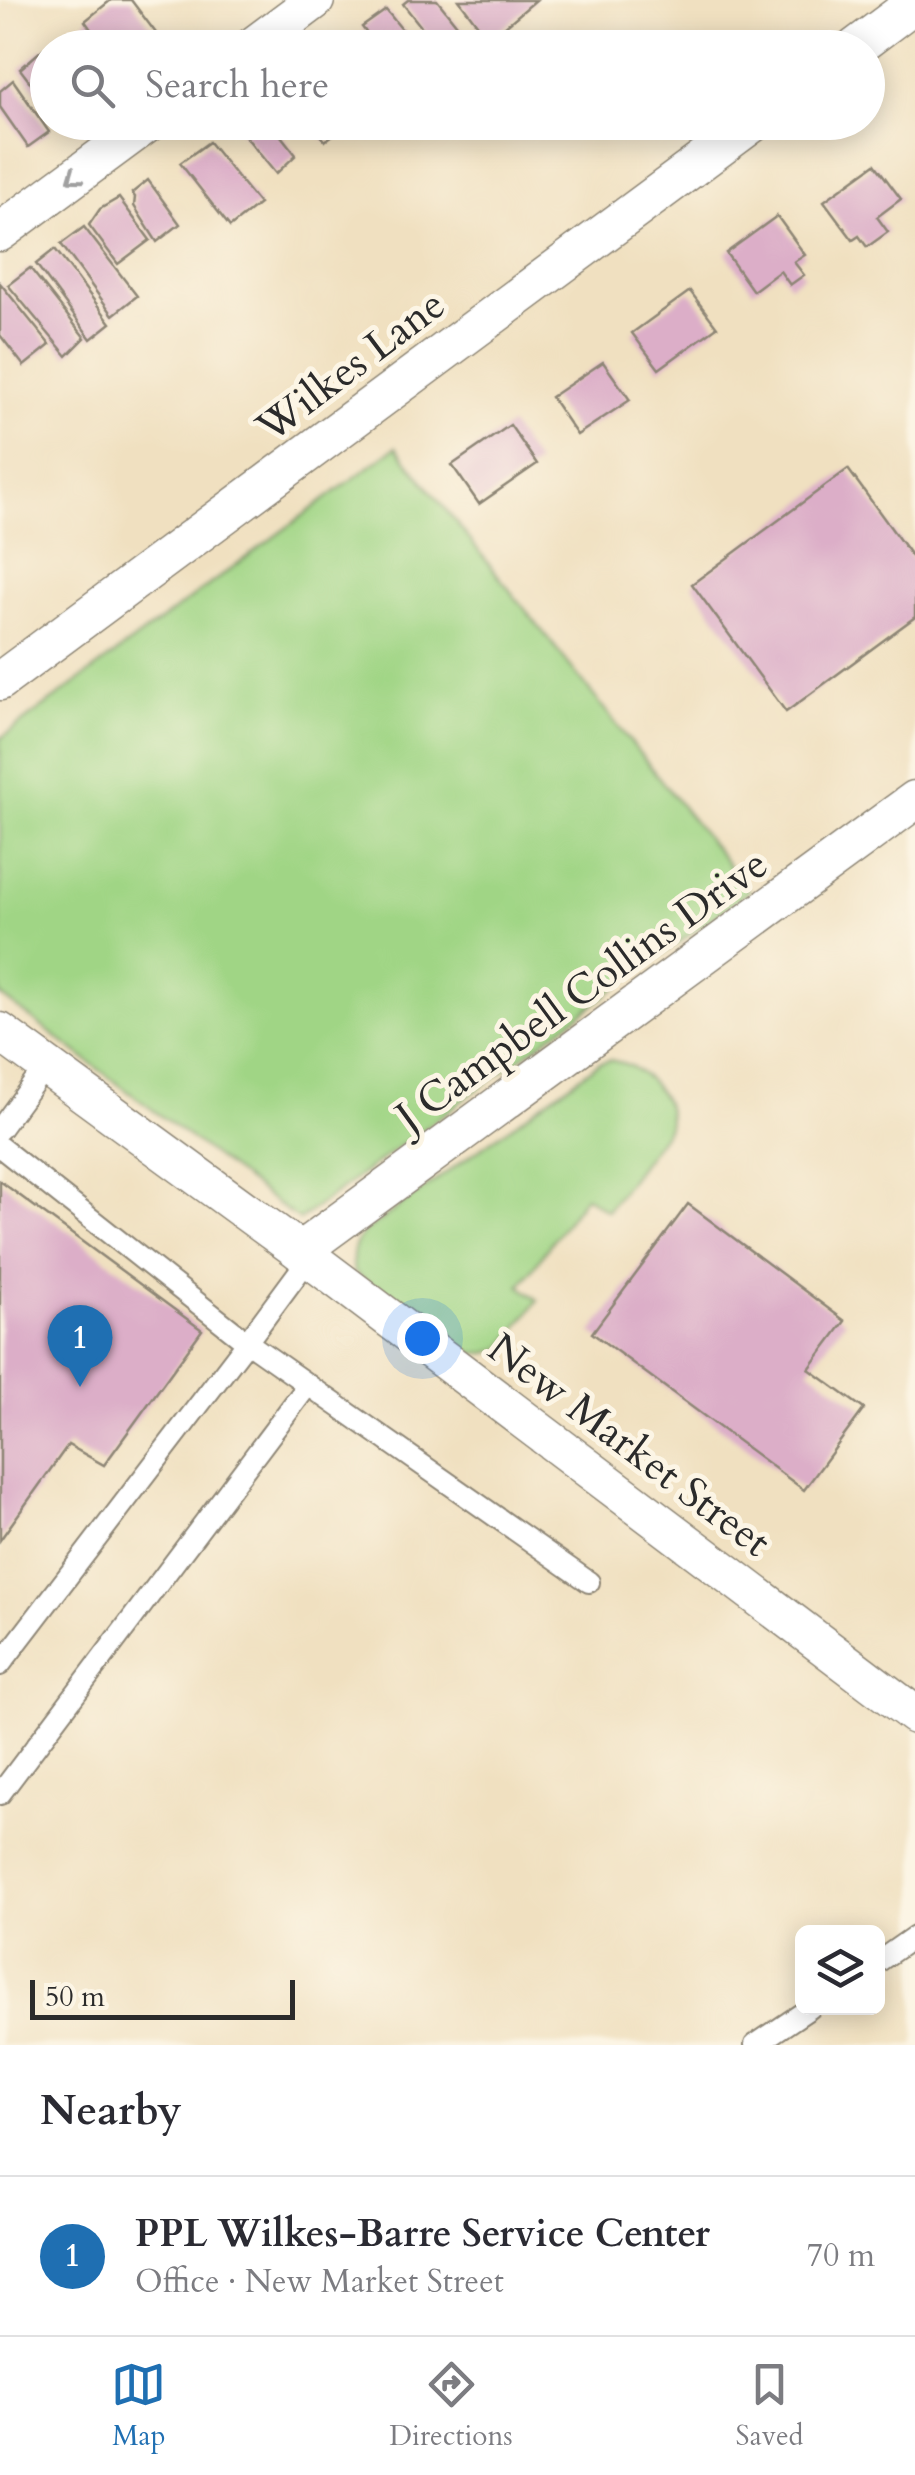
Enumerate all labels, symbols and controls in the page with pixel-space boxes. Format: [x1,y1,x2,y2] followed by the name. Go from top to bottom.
[30,30,885,140] search box
[65,58,120,113] icon: search
[145,59,329,111] text: Search here
[67,165,86,184] one-way arrow
[244,277,457,456] street label: Wilkes Lane
[380,836,779,1148] street label: J Campbell Collins Drive
[48,1304,112,1387] pin: 1
[397,1313,448,1364] your location
[476,1320,782,1570] street label: New Market Street
[795,1925,885,2015] map controls
[795,1925,885,2015] button: layers
[30,1975,295,2020] scale bar
[45,1978,105,2016] text: 50 m
[40,2082,182,2139] text: Nearby
[135,2208,710,2260] text: PPL Wilkes-Barre Service Center
[64,2234,81,2278] text: 1
[807,2234,875,2278] text: 70 m
[135,2260,504,2304] text: Office · New Market Street
[111,2357,166,2455] tab: Map
[389,2357,513,2455] tab: Directions
[736,2357,804,2455] tab: Saved

